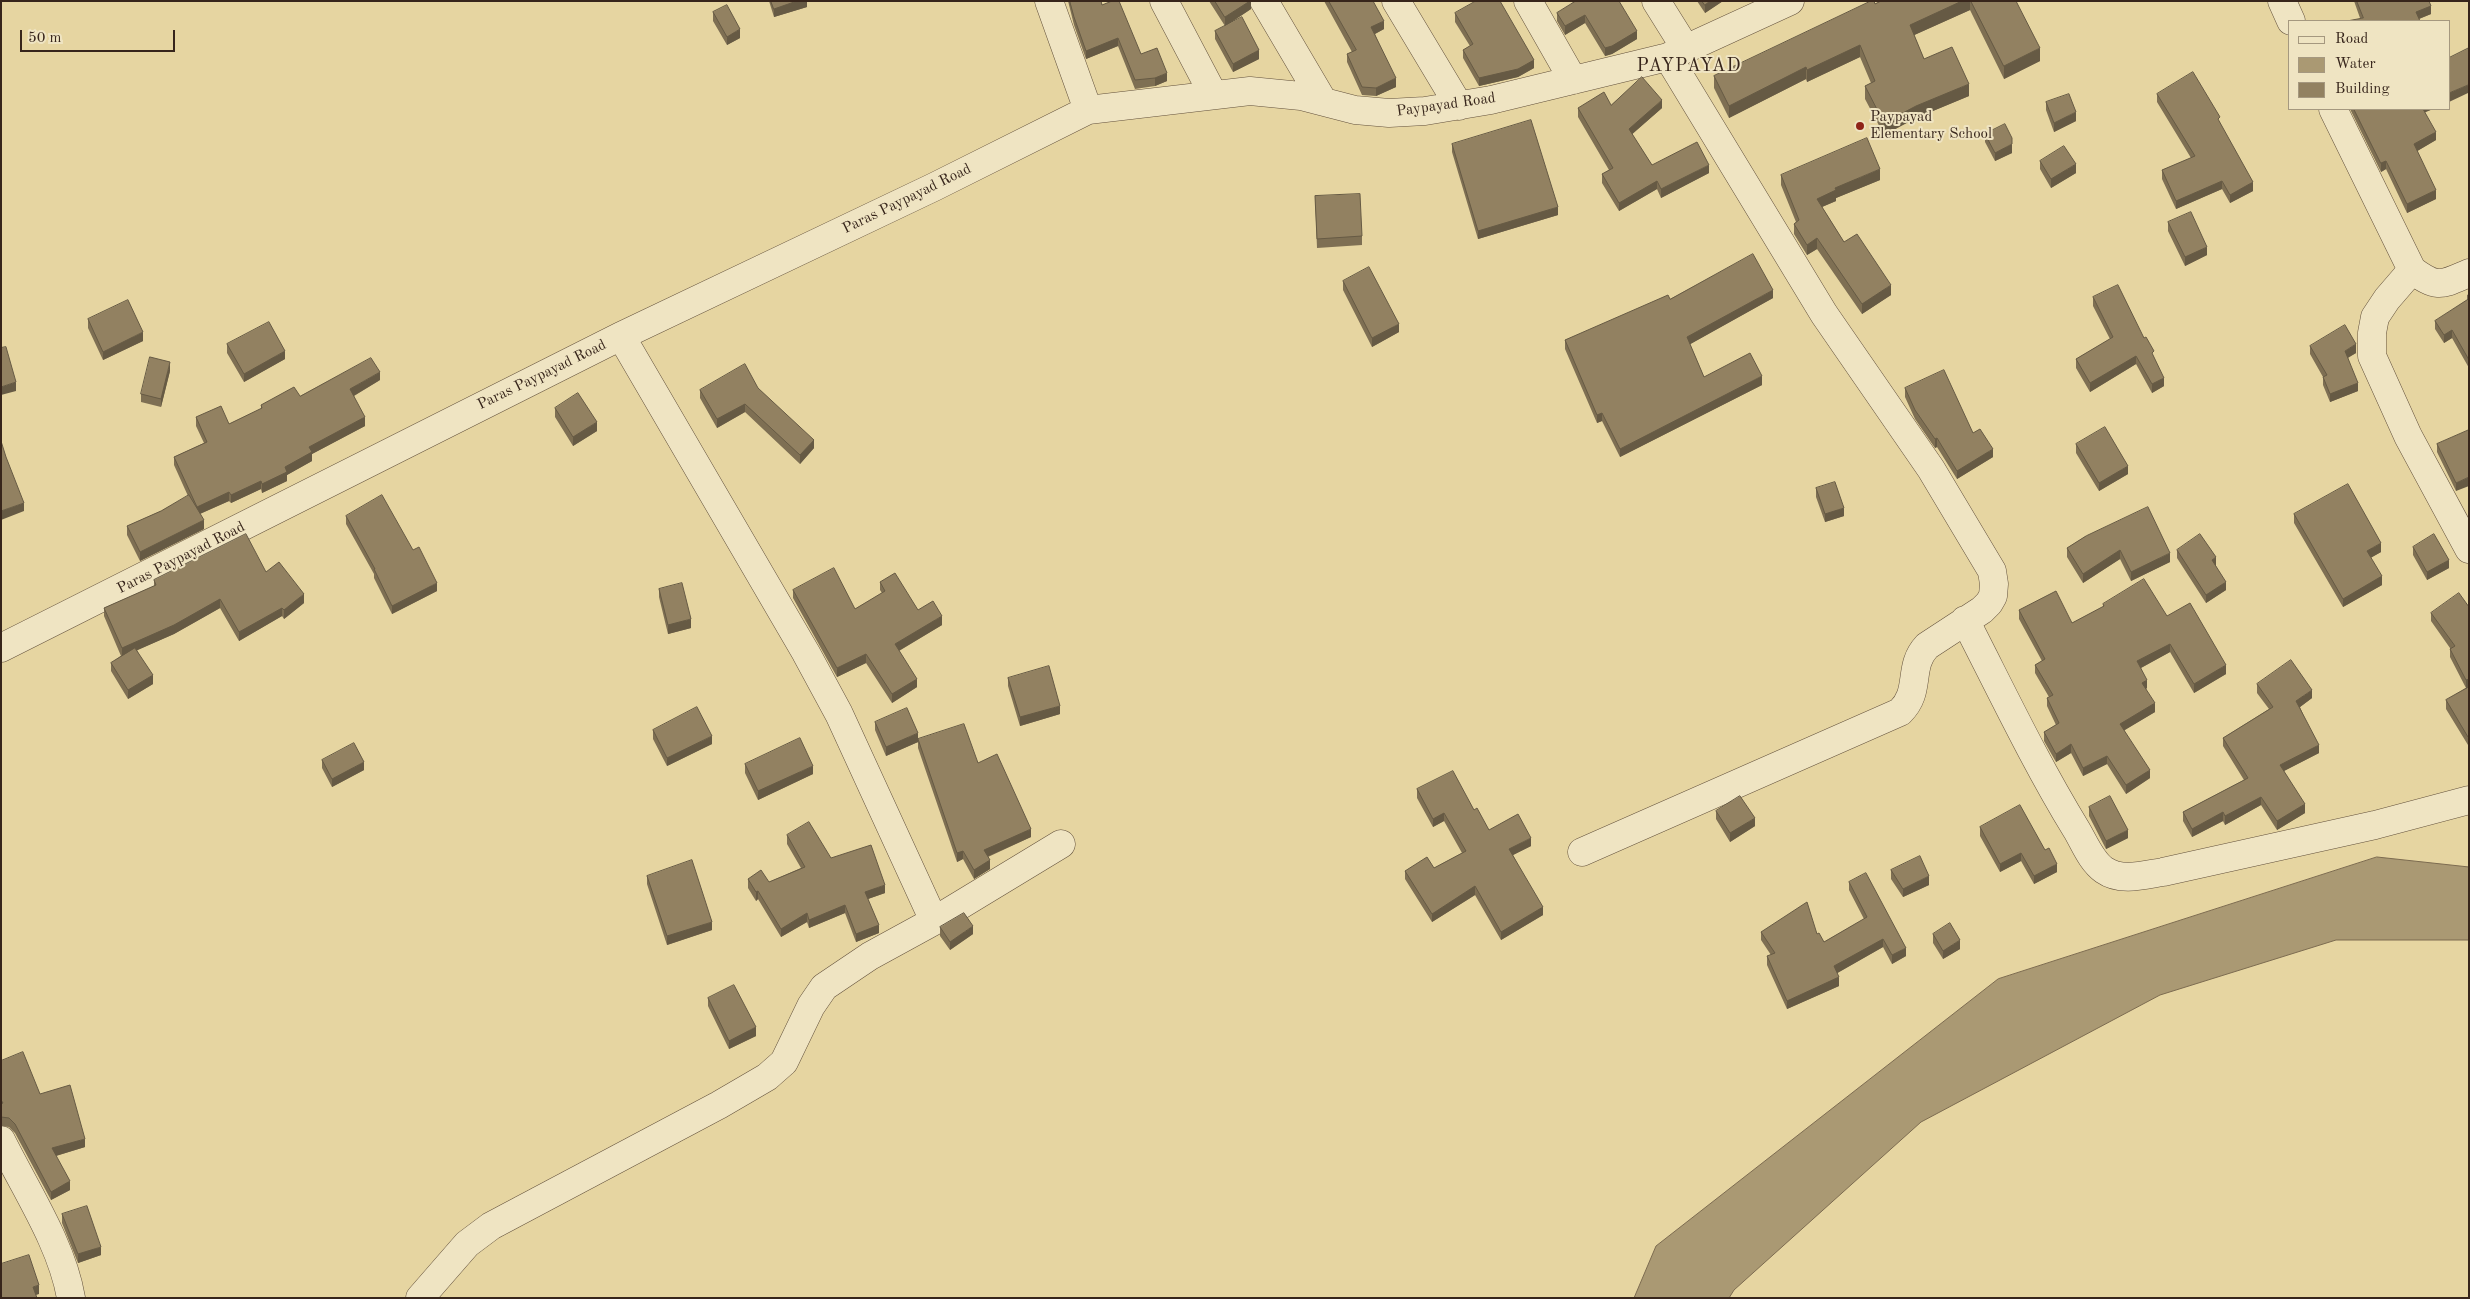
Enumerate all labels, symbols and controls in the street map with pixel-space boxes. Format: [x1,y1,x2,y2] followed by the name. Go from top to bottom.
[22,20,178,52] scale bar
[2288,20,2450,110] legend
[28,31,62,46] text: 50 m
[2335,32,2368,47] text: Road
[1635,55,1743,77] district label: PAYPAYAD
[2335,57,2376,72] text: Water
[2335,82,2390,97] text: Building
[1395,89,1497,121] street label: Paypayad Road
[1870,108,1992,143] place label: Paypayad Elementary School
[1854,120,1866,132] marker: Paypayad Elementary School
[840,160,974,238] street label: Paras Paypayad Road
[475,336,609,414] street label: Paras Paypayad Road
[114,518,248,598] street label: Paras Paypayad Road

